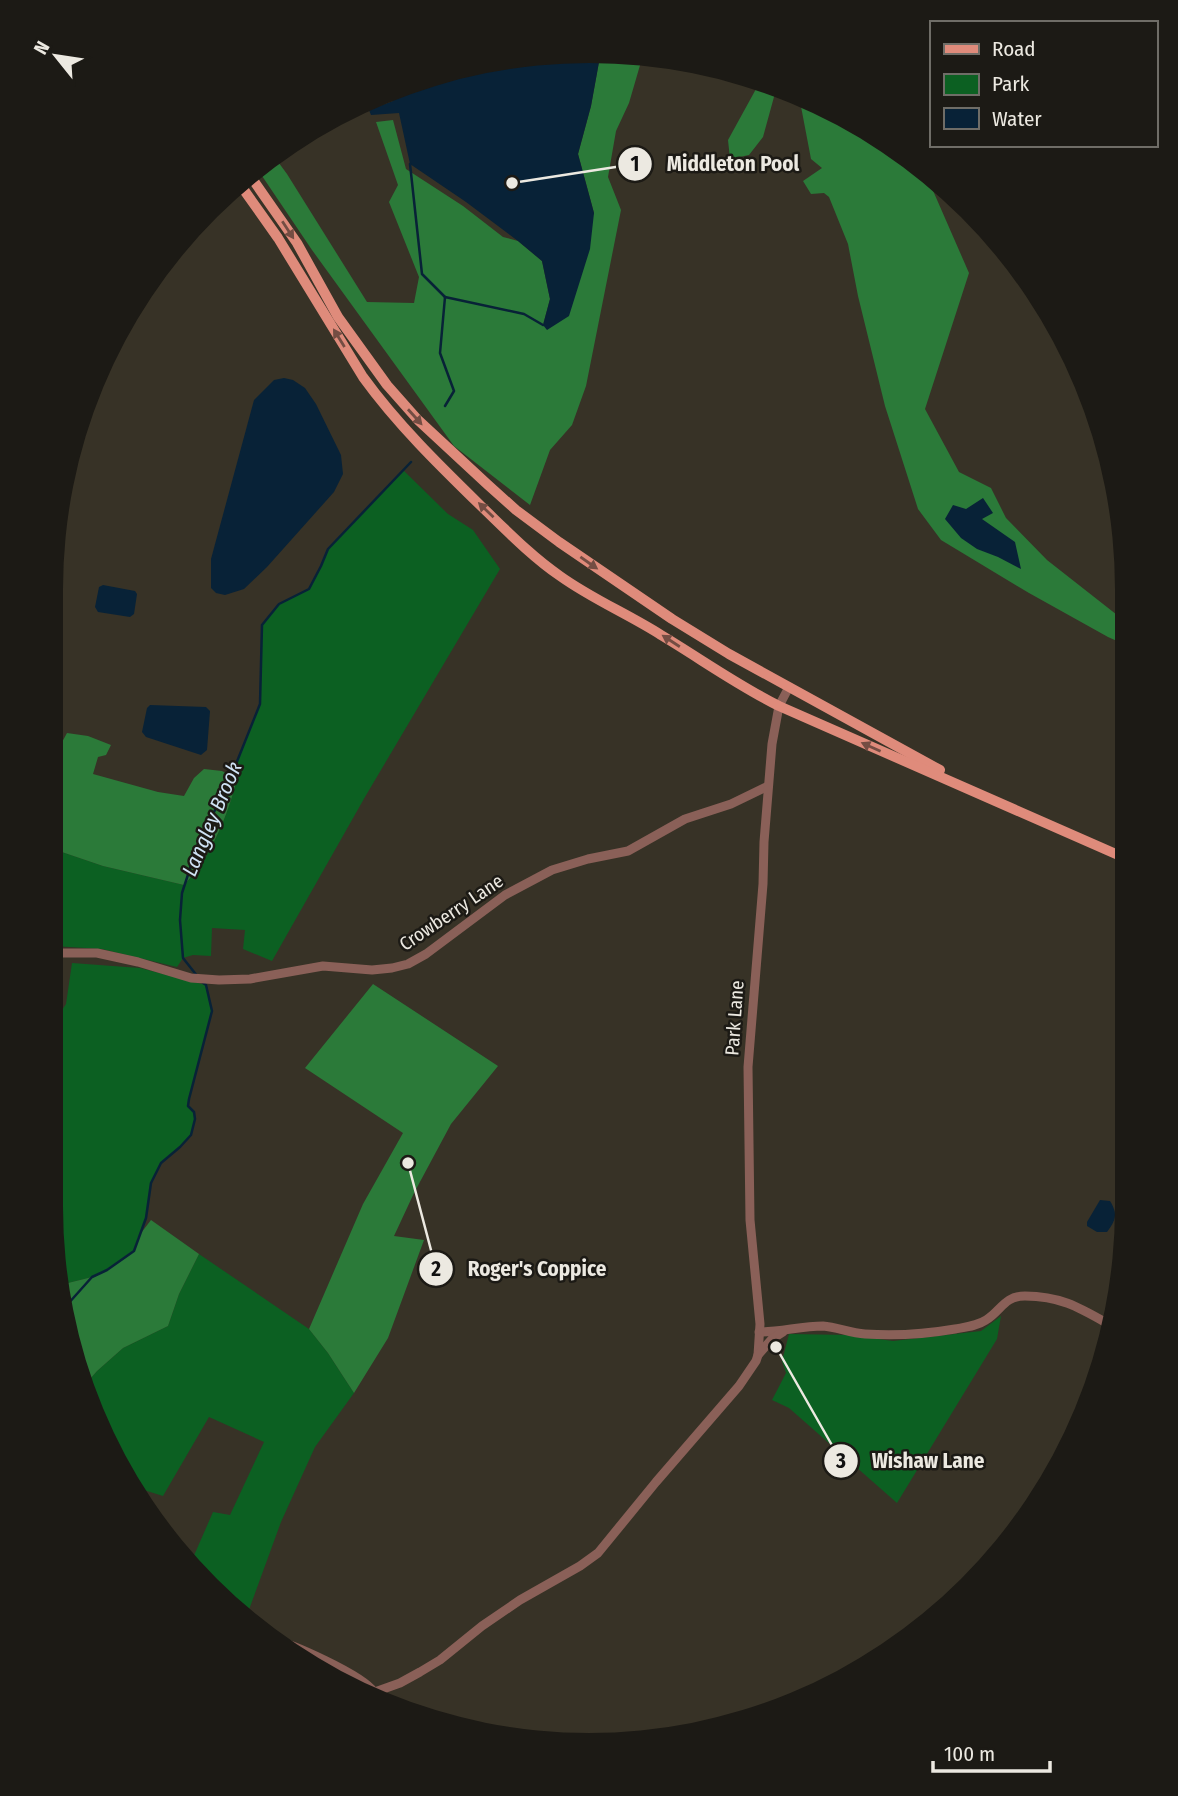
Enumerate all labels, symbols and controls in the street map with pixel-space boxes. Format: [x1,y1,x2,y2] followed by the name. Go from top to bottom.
[21,21,91,91] north arrow
[930,21,1157,147] legend
[992,36,1036,62] text: Road
[29,37,55,58] text: N
[992,71,1030,97] text: Park
[992,106,1042,132] text: Water
[618,143,813,185] callout: Middleton Pool
[631,151,639,177] text: 1
[667,151,799,177] text: Middleton Pool
[281,220,294,239] one-way arrow
[332,329,345,348] one-way arrow
[407,408,423,425] one-way arrow
[478,503,495,519] one-way arrow
[580,556,598,570] one-way arrow
[661,634,680,647] one-way arrow
[861,741,881,753] one-way arrow
[176,758,248,880] water label: Langley Brook
[395,869,508,956] street label: Crowberry Lane
[720,980,749,1056] street label: Park Lane
[419,1248,621,1290] callout: Roger's Coppice
[430,1256,441,1282] text: 2
[468,1256,607,1282] text: Roger's Coppice
[823,1440,999,1482] callout: Wishaw Lane
[835,1448,846,1474] text: 3
[872,1448,985,1474] text: Wishaw Lane
[933,1730,1050,1774] scale bar
[944,1741,995,1767] text: 100 m

